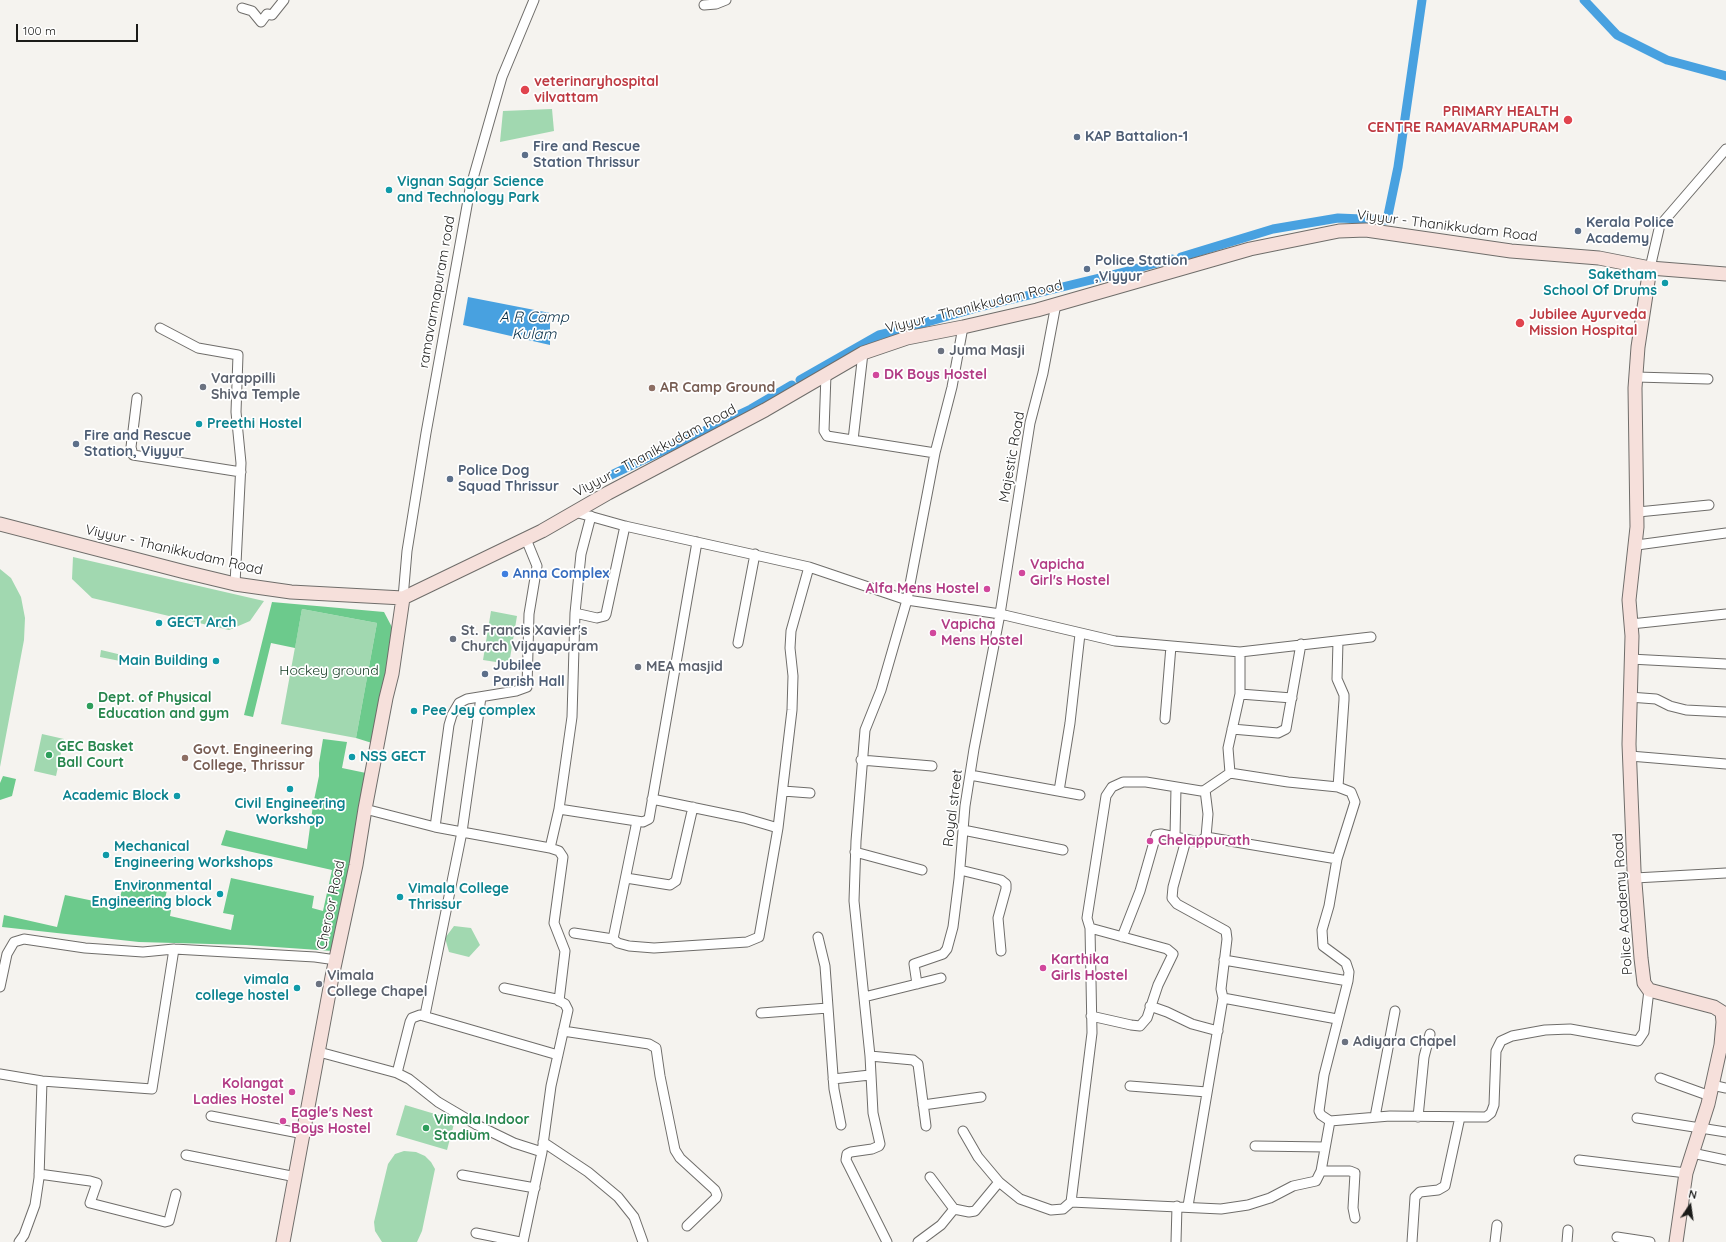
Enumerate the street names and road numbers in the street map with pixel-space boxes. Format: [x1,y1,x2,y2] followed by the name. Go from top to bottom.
[1356,207,1538,245] street label: Viyyur - Thanikkudam Road
[415,214,459,370] street label: ramavarmapuram road
[884,277,1064,337] street label: Viyyur - Thanikkudam Road
[571,401,739,501] street label: Viyyur - Thanikkudam Road
[996,410,1028,504] street label: Majestic Road
[84,521,264,579] street label: Viyyur - Thanikkudam Road
[940,768,966,848] street label: Royal street
[1610,832,1636,976] street label: Police Academy Road
[313,859,349,951] street label: Cheroor Road

